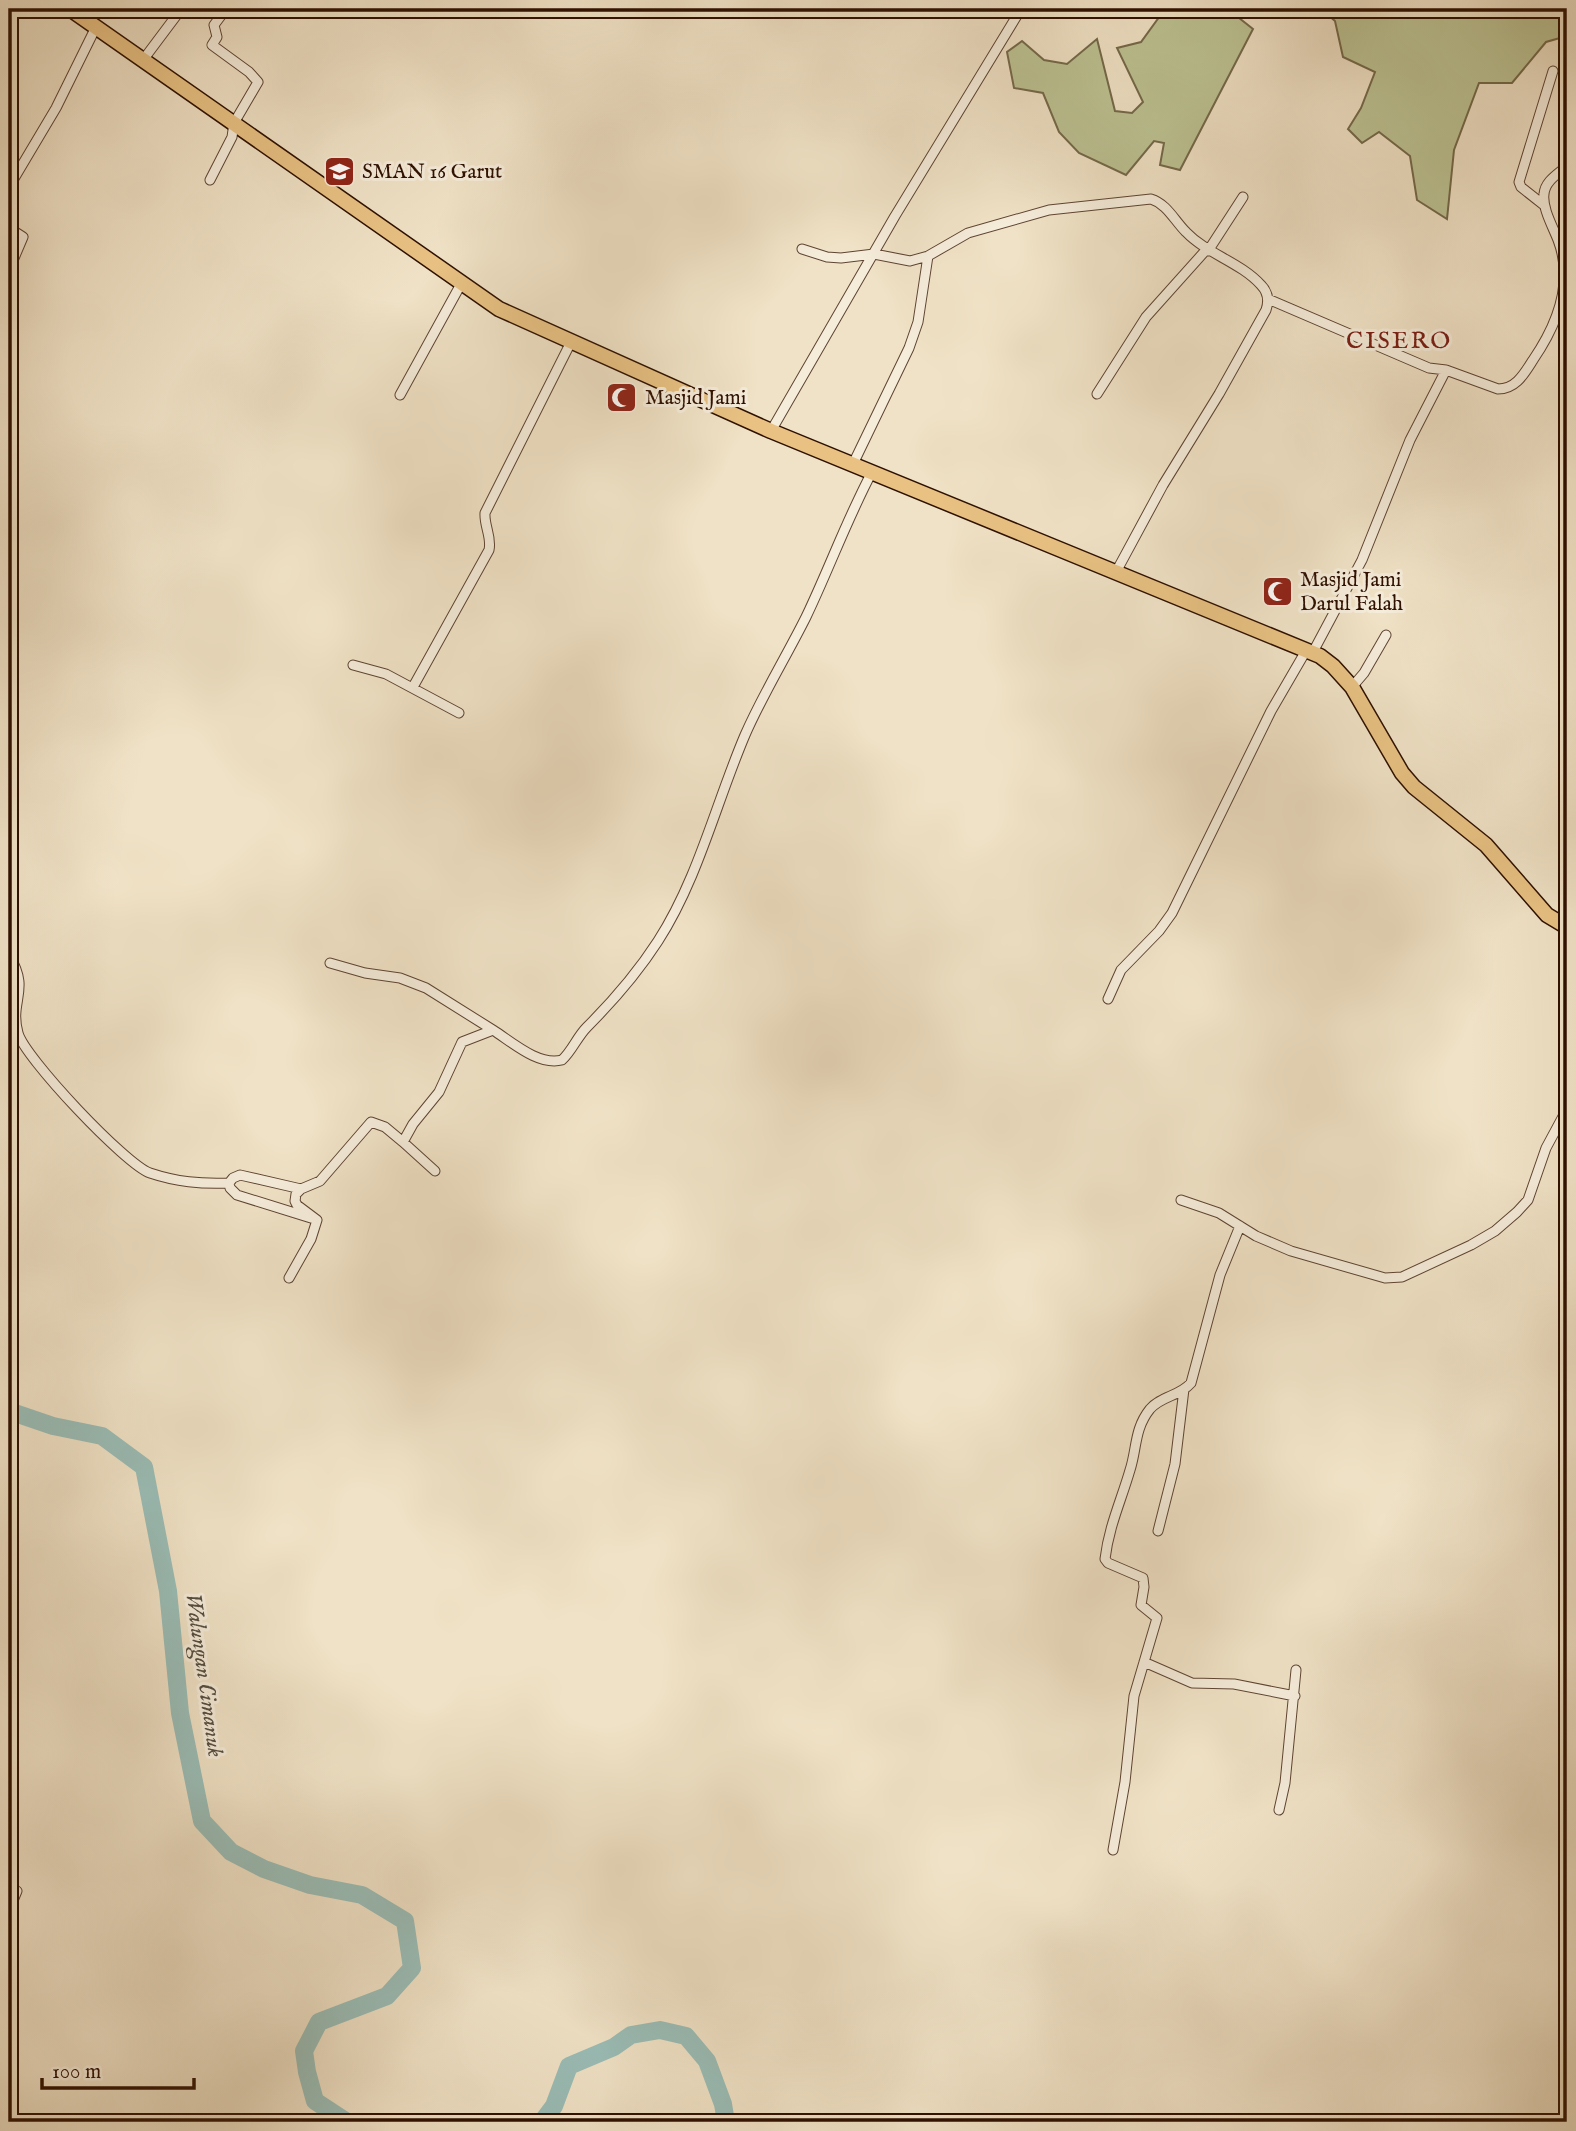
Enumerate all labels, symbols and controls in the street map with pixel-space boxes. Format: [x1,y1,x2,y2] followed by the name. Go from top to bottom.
[322,155,356,189] school or university icon: SMAN 16 Garut
[362,159,502,186] place label: SMAN 16 Garut
[1346,326,1452,357] district label: CISERO
[605,381,639,415] mosque icon: Masjid Jami
[645,385,746,412] place label: Masjid Jami
[1300,567,1403,618] place label: Masjid Jami Darul Falah
[1260,575,1294,609] mosque icon: Masjid Jami Darul Falah
[177,1591,230,1759] water label: Walungan Cimanuk
[42,2047,194,2091] scale bar
[52,2059,101,2086] text: 100 m

